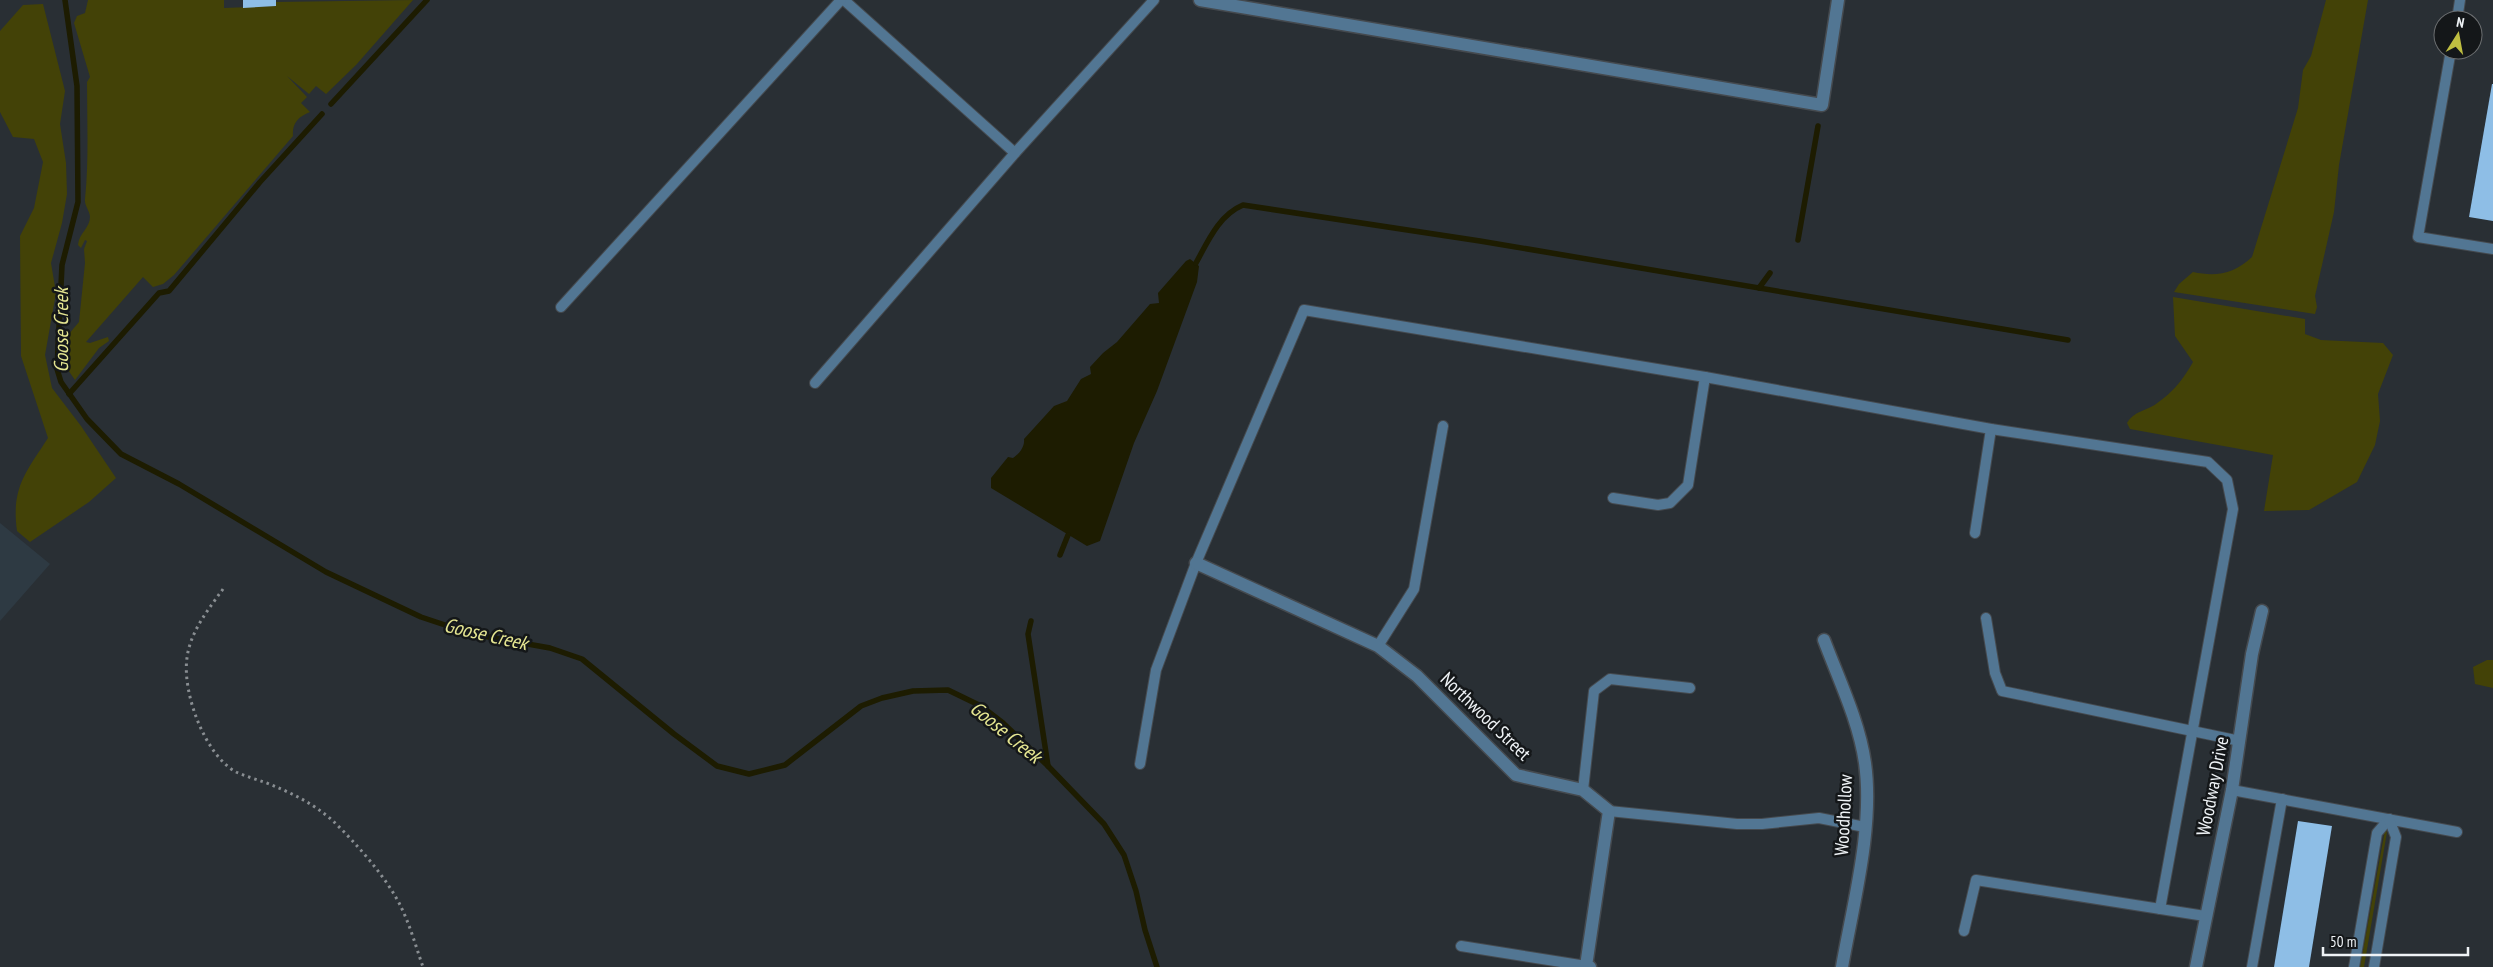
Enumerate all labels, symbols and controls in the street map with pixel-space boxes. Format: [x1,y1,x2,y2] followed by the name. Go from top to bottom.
[2433,10,2483,60] north arrow
[2455,13,2466,32] text: N
[48,285,74,372] water label: Goose Creek
[442,612,532,657] water label: Goose Creek
[1436,667,1537,766] street label: Northwood Street
[965,695,1049,770] water label: Goose Creek
[2191,734,2233,838] street label: Woodway Drive
[1829,773,1857,856] street label: Woodhollow
[2323,924,2468,956] scale bar
[2330,932,2356,951] text: 50 m

